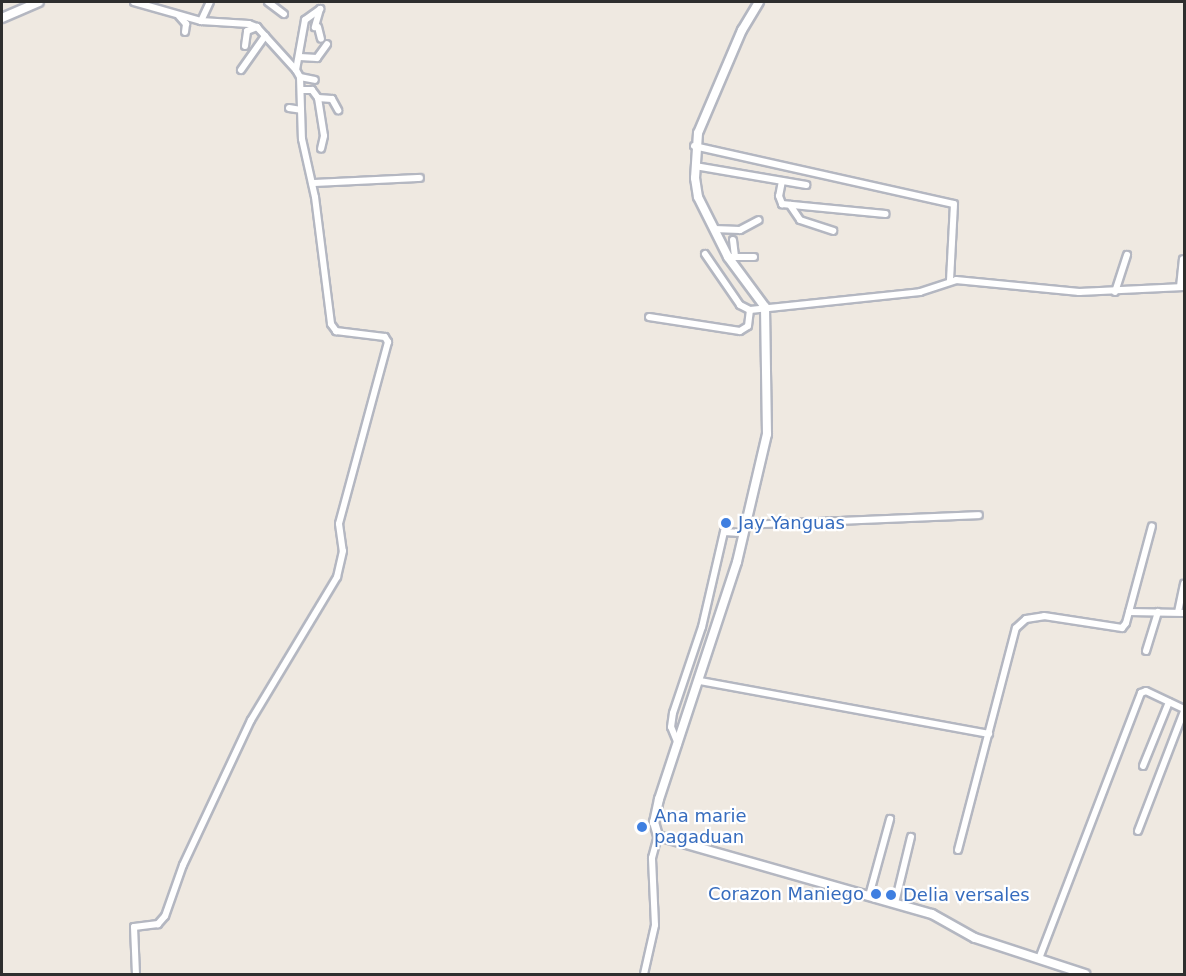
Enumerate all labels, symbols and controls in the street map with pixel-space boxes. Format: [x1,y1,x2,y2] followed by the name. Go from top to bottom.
[738,512,845,534] place label: Jay Yanguas
[719,516,733,530] marker: Jay Yanguas
[654,806,747,848] place label: Ana marie pagaduan
[635,820,649,834] marker: Ana marie pagaduan
[708,883,864,905] place label: Corazon Maniego
[903,884,1030,906] place label: Delia versales
[869,887,883,901] marker: Corazon Maniego
[884,888,898,902] marker: Delia versales

